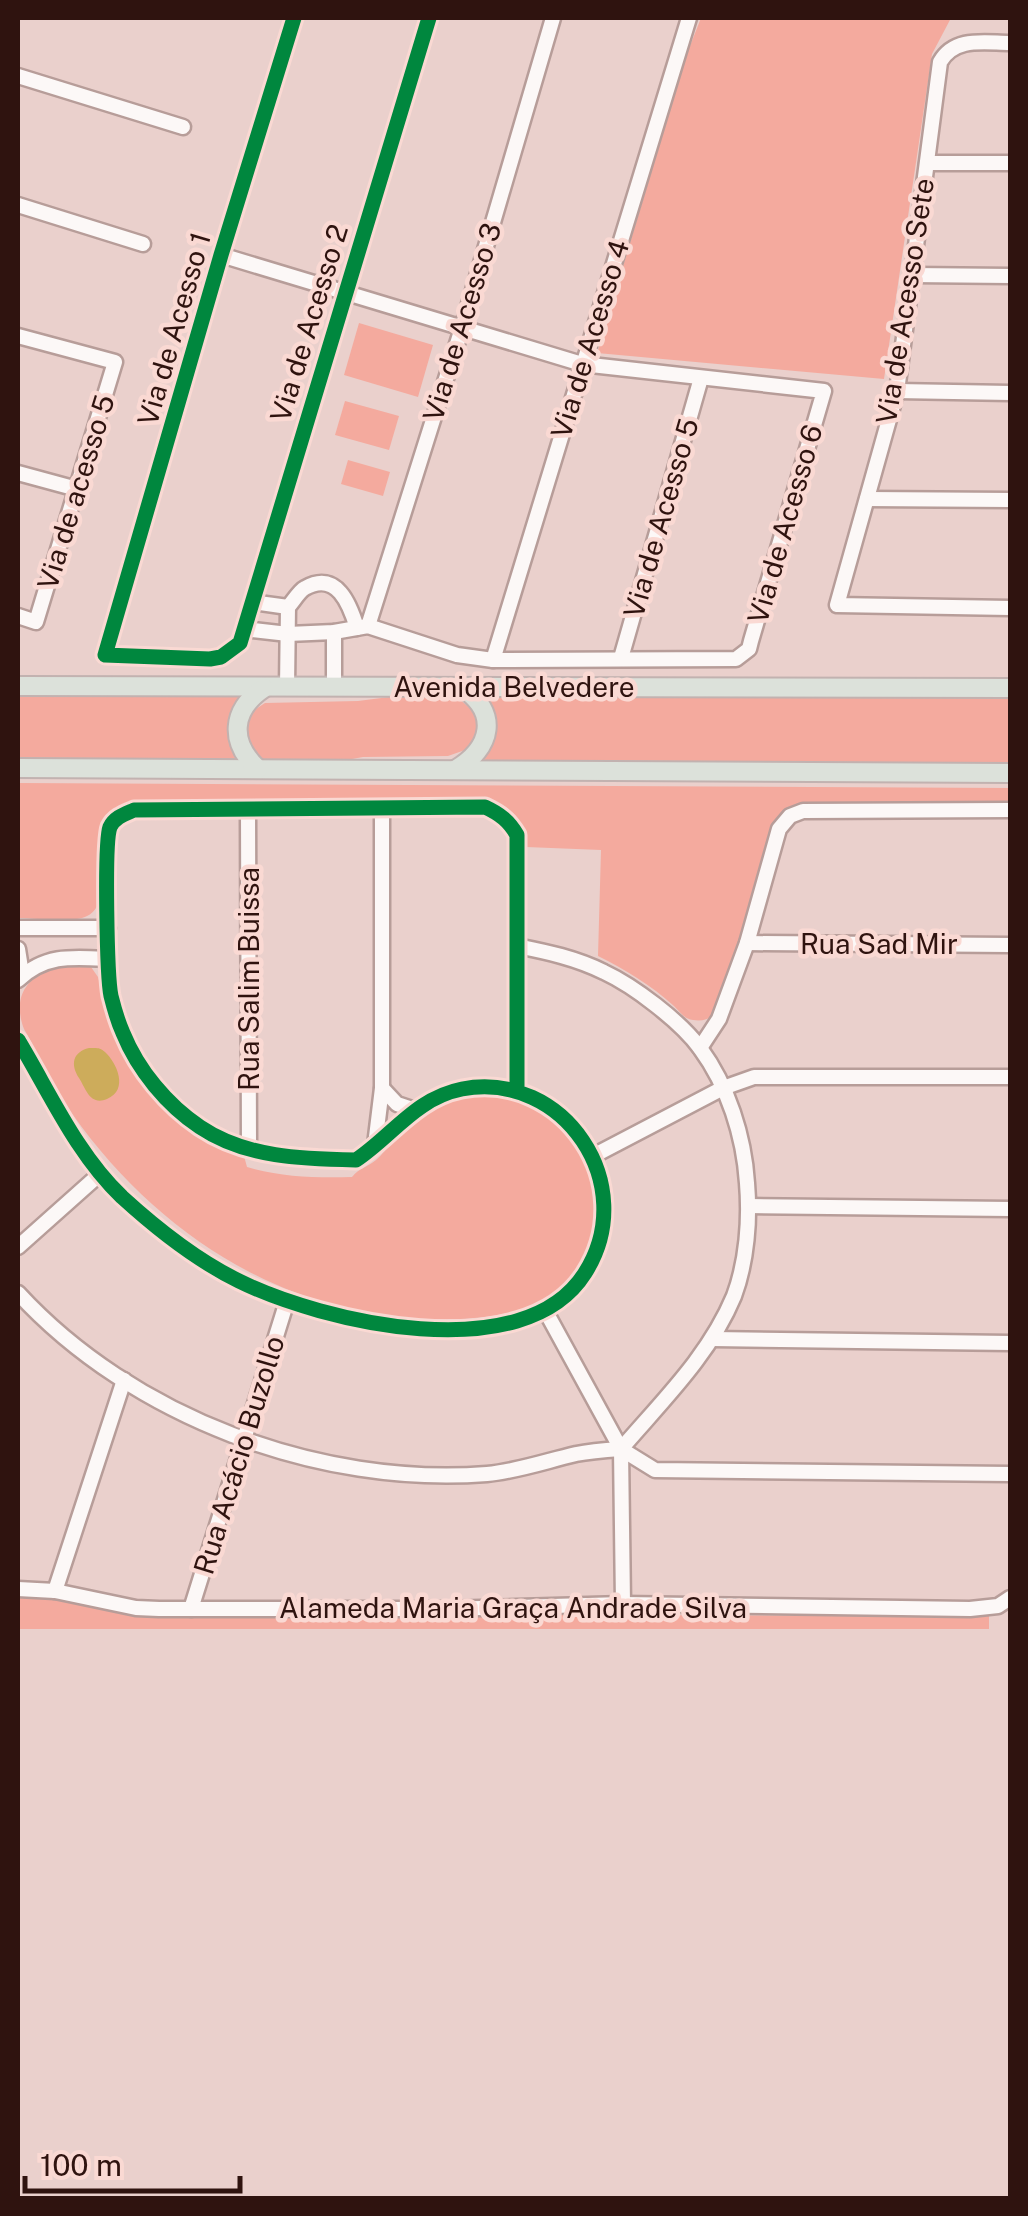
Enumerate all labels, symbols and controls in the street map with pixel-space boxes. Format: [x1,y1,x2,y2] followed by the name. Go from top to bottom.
[869,176,940,426] street label: Via de Acesso Sete
[416,219,507,425] street label: Via de Acesso 3
[263,220,354,426] street label: Via de Acesso 2
[130,228,217,429] street label: Via de Acesso 1
[544,236,635,442] street label: Via de Acesso 4
[30,390,121,593] street label: Via de acesso 5
[616,414,705,621] street label: Via de Acesso 5
[740,421,829,627] street label: Via de Acesso 6
[393,670,635,703] street label: Avenida Belvedere
[232,867,265,1091] street label: Rua Salim Buissa
[800,927,958,960] street label: Rua Sad Mir
[187,1332,290,1578] street label: Rua Acácio Buzollo
[279,1591,747,1624] street label: Alameda Maria Graça Andrade Silva
[25,2131,240,2193] scale bar
[40,2147,122,2183] text: 100 m

